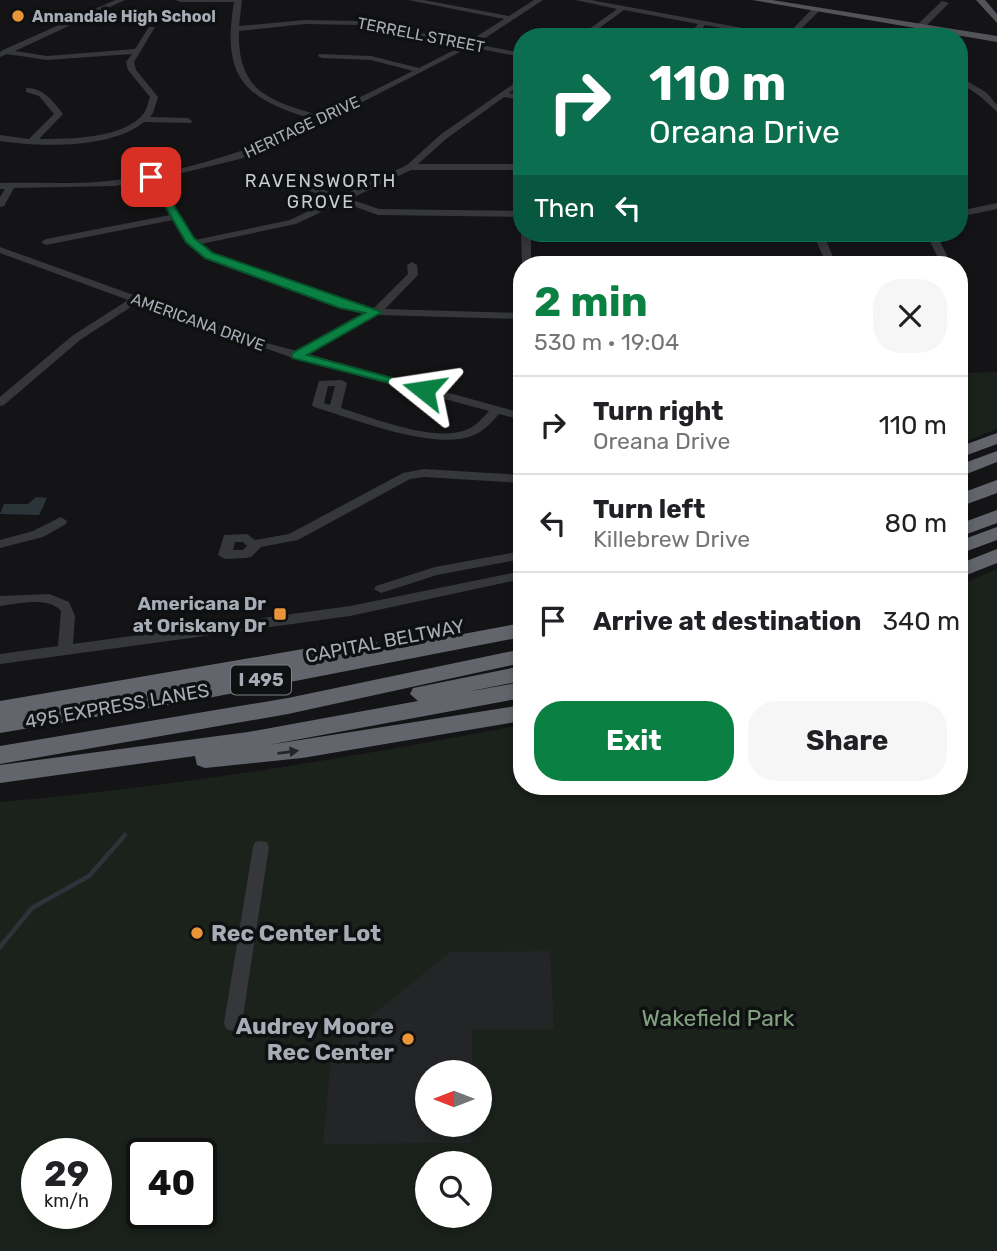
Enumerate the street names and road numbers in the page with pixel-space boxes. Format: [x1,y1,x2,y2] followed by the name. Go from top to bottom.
[356,13,486,57] street label: TERRELL STREET
[241,92,363,162] street label: HERITAGE DRIVE
[129,289,267,355] street label: AMERICANA DRIVE
[303,614,467,668] street label: CAPITAL BELTWAY
[231,666,291,694] road number: I 495
[23,678,211,734] street label: 495 EXPRESS LANES

